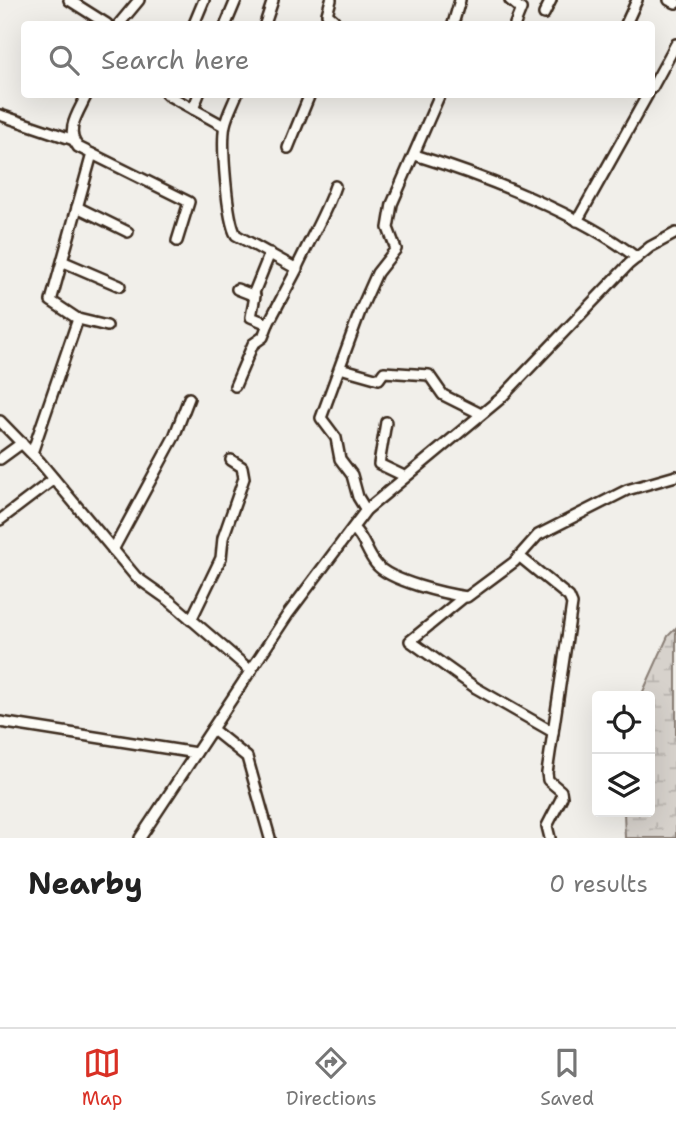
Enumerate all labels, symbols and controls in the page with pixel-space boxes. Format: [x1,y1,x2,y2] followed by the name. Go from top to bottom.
[21,21,655,98] search box
[45,41,83,79] icon: search
[101,42,250,77] text: Search here
[592,691,655,817] map controls
[592,691,655,754] button: locate
[592,754,655,817] button: layers
[28,863,143,904] text: Nearby
[549,869,648,899] text: 0 results
[82,1044,122,1111] tab: Map
[286,1044,377,1111] tab: Directions
[540,1044,594,1111] tab: Saved

